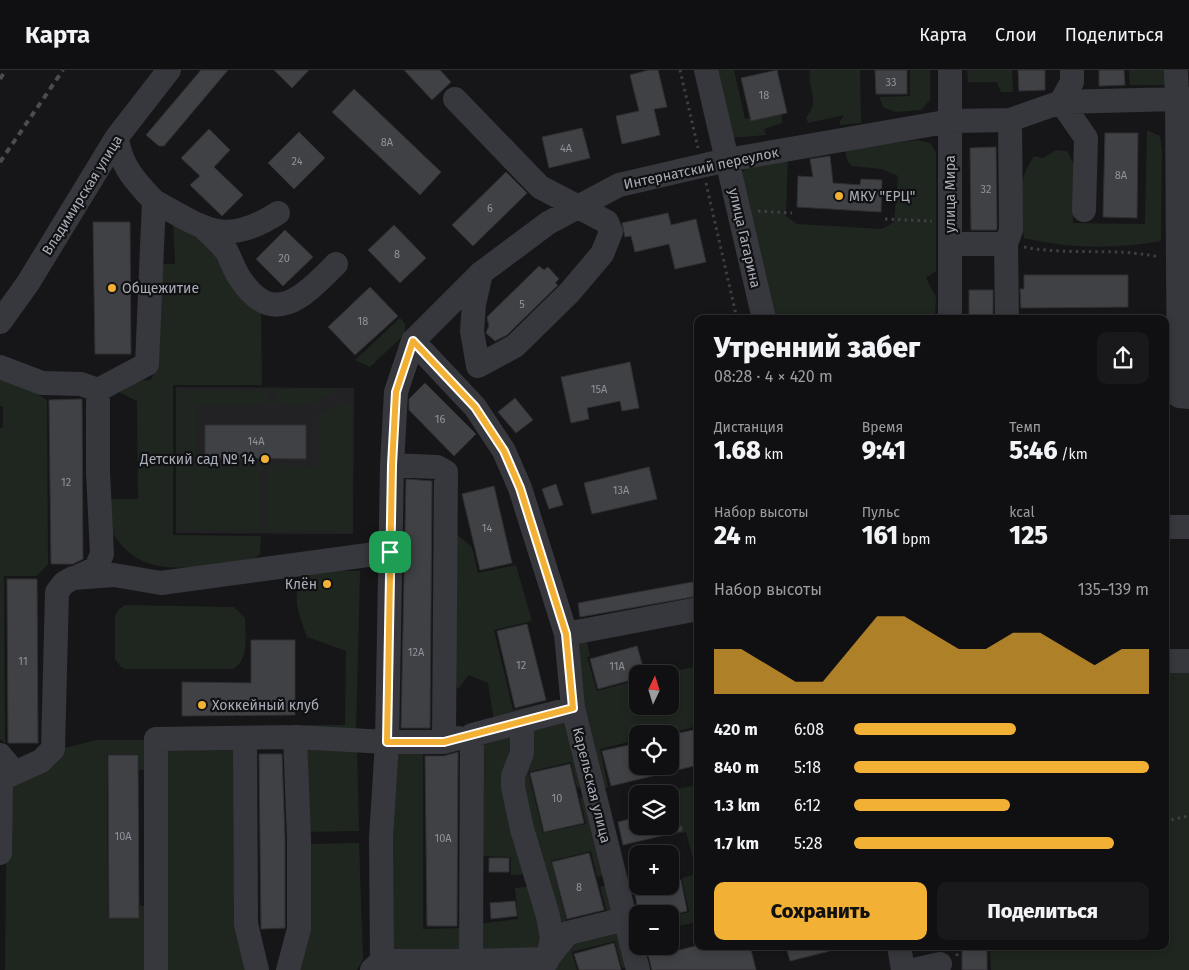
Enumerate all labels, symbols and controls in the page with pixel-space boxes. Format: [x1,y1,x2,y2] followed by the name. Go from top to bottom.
[25,21,90,49] text: Карта
[919,24,967,46] text: Карта
[995,24,1037,46] text: Слои
[1065,24,1164,46] text: Поделиться
[886,76,896,89] house number: 33
[759,89,769,102] house number: 18
[39,132,126,258] street label: Владимирская улица
[381,136,394,149] house number: 8А
[560,142,573,155] house number: 4А
[622,144,781,193] street label: Интернатский переулок
[292,155,303,168] house number: 24
[942,155,959,233] street label: улица Мира
[1115,169,1128,182] house number: 8А
[981,183,991,196] house number: 32
[725,187,764,290] street label: улица Гагарина
[849,188,915,205] place label: МКУ "ЕРЦ"
[833,190,845,202] marker: МКУ "ЕРЦ"
[487,202,493,215] house number: 6
[394,248,400,261] house number: 8
[278,252,290,265] house number: 20
[122,280,199,297] place label: Общежитие
[106,282,118,294] marker: Общежитие
[519,298,525,311] house number: 5
[358,315,368,328] house number: 18
[714,331,920,364] text: Утренний забег
[1097,332,1149,384] button: share
[714,367,833,386] text: 08:28 · 4 × 420 m
[591,383,608,396] house number: 15А
[435,413,445,426] house number: 16
[714,419,784,436] text: Дистанция
[862,419,903,436] text: Время
[1009,419,1041,436] text: Темп
[248,435,265,448] house number: 14А
[714,436,761,466] text: 1.68
[862,436,906,466] text: 9:41
[1009,436,1058,466] text: 5:46
[761,446,784,463] text: km
[1058,446,1088,463] text: /km
[139,451,256,468] place label: Детский сад № 14
[259,453,271,465] marker: Детский сад № 14
[61,476,71,489] house number: 12
[613,484,630,497] house number: 13А
[714,504,808,521] text: Набор высоты
[862,504,900,521] text: Пульс
[1009,504,1035,521] text: kcal
[714,521,741,551] text: 24
[862,521,898,551] text: 161
[1009,521,1048,551] text: 125
[482,522,492,535] house number: 14
[369,531,411,573] pin
[741,531,756,548] text: m
[898,531,931,548] text: bpm
[376,538,404,566] icon: arrive
[285,576,317,593] place label: Клён
[321,578,333,590] marker: Клён
[714,580,822,599] text: Набор высоты
[1078,580,1149,599] text: 135–139 m
[408,646,425,659] house number: 12А
[18,655,28,668] house number: 11
[516,659,526,672] house number: 12
[609,660,626,673] house number: 11А
[629,665,679,715] north arrow
[629,665,679,955] map controls
[212,697,319,714] place label: Хоккейный клуб
[196,699,208,711] marker: Хоккейный клуб
[714,720,758,739] text: 420 m
[794,720,824,739] text: 6:08
[569,725,614,845] street label: Карельская улица
[629,725,679,775] button: locate
[714,758,759,777] text: 840 m
[794,758,821,777] text: 5:18
[629,785,679,835] button: layers
[552,792,562,805] house number: 10
[714,796,760,815] text: 1.3 km
[794,796,821,815] text: 6:12
[114,830,132,843] house number: 10А
[434,832,452,845] house number: 10А
[714,834,759,853] text: 1.7 km
[794,834,823,853] text: 5:28
[629,845,679,895] button: +
[576,881,582,894] house number: 8
[714,882,927,940] button: Сохранить
[937,882,1149,940] button: Поделиться
[629,905,679,955] button: −

